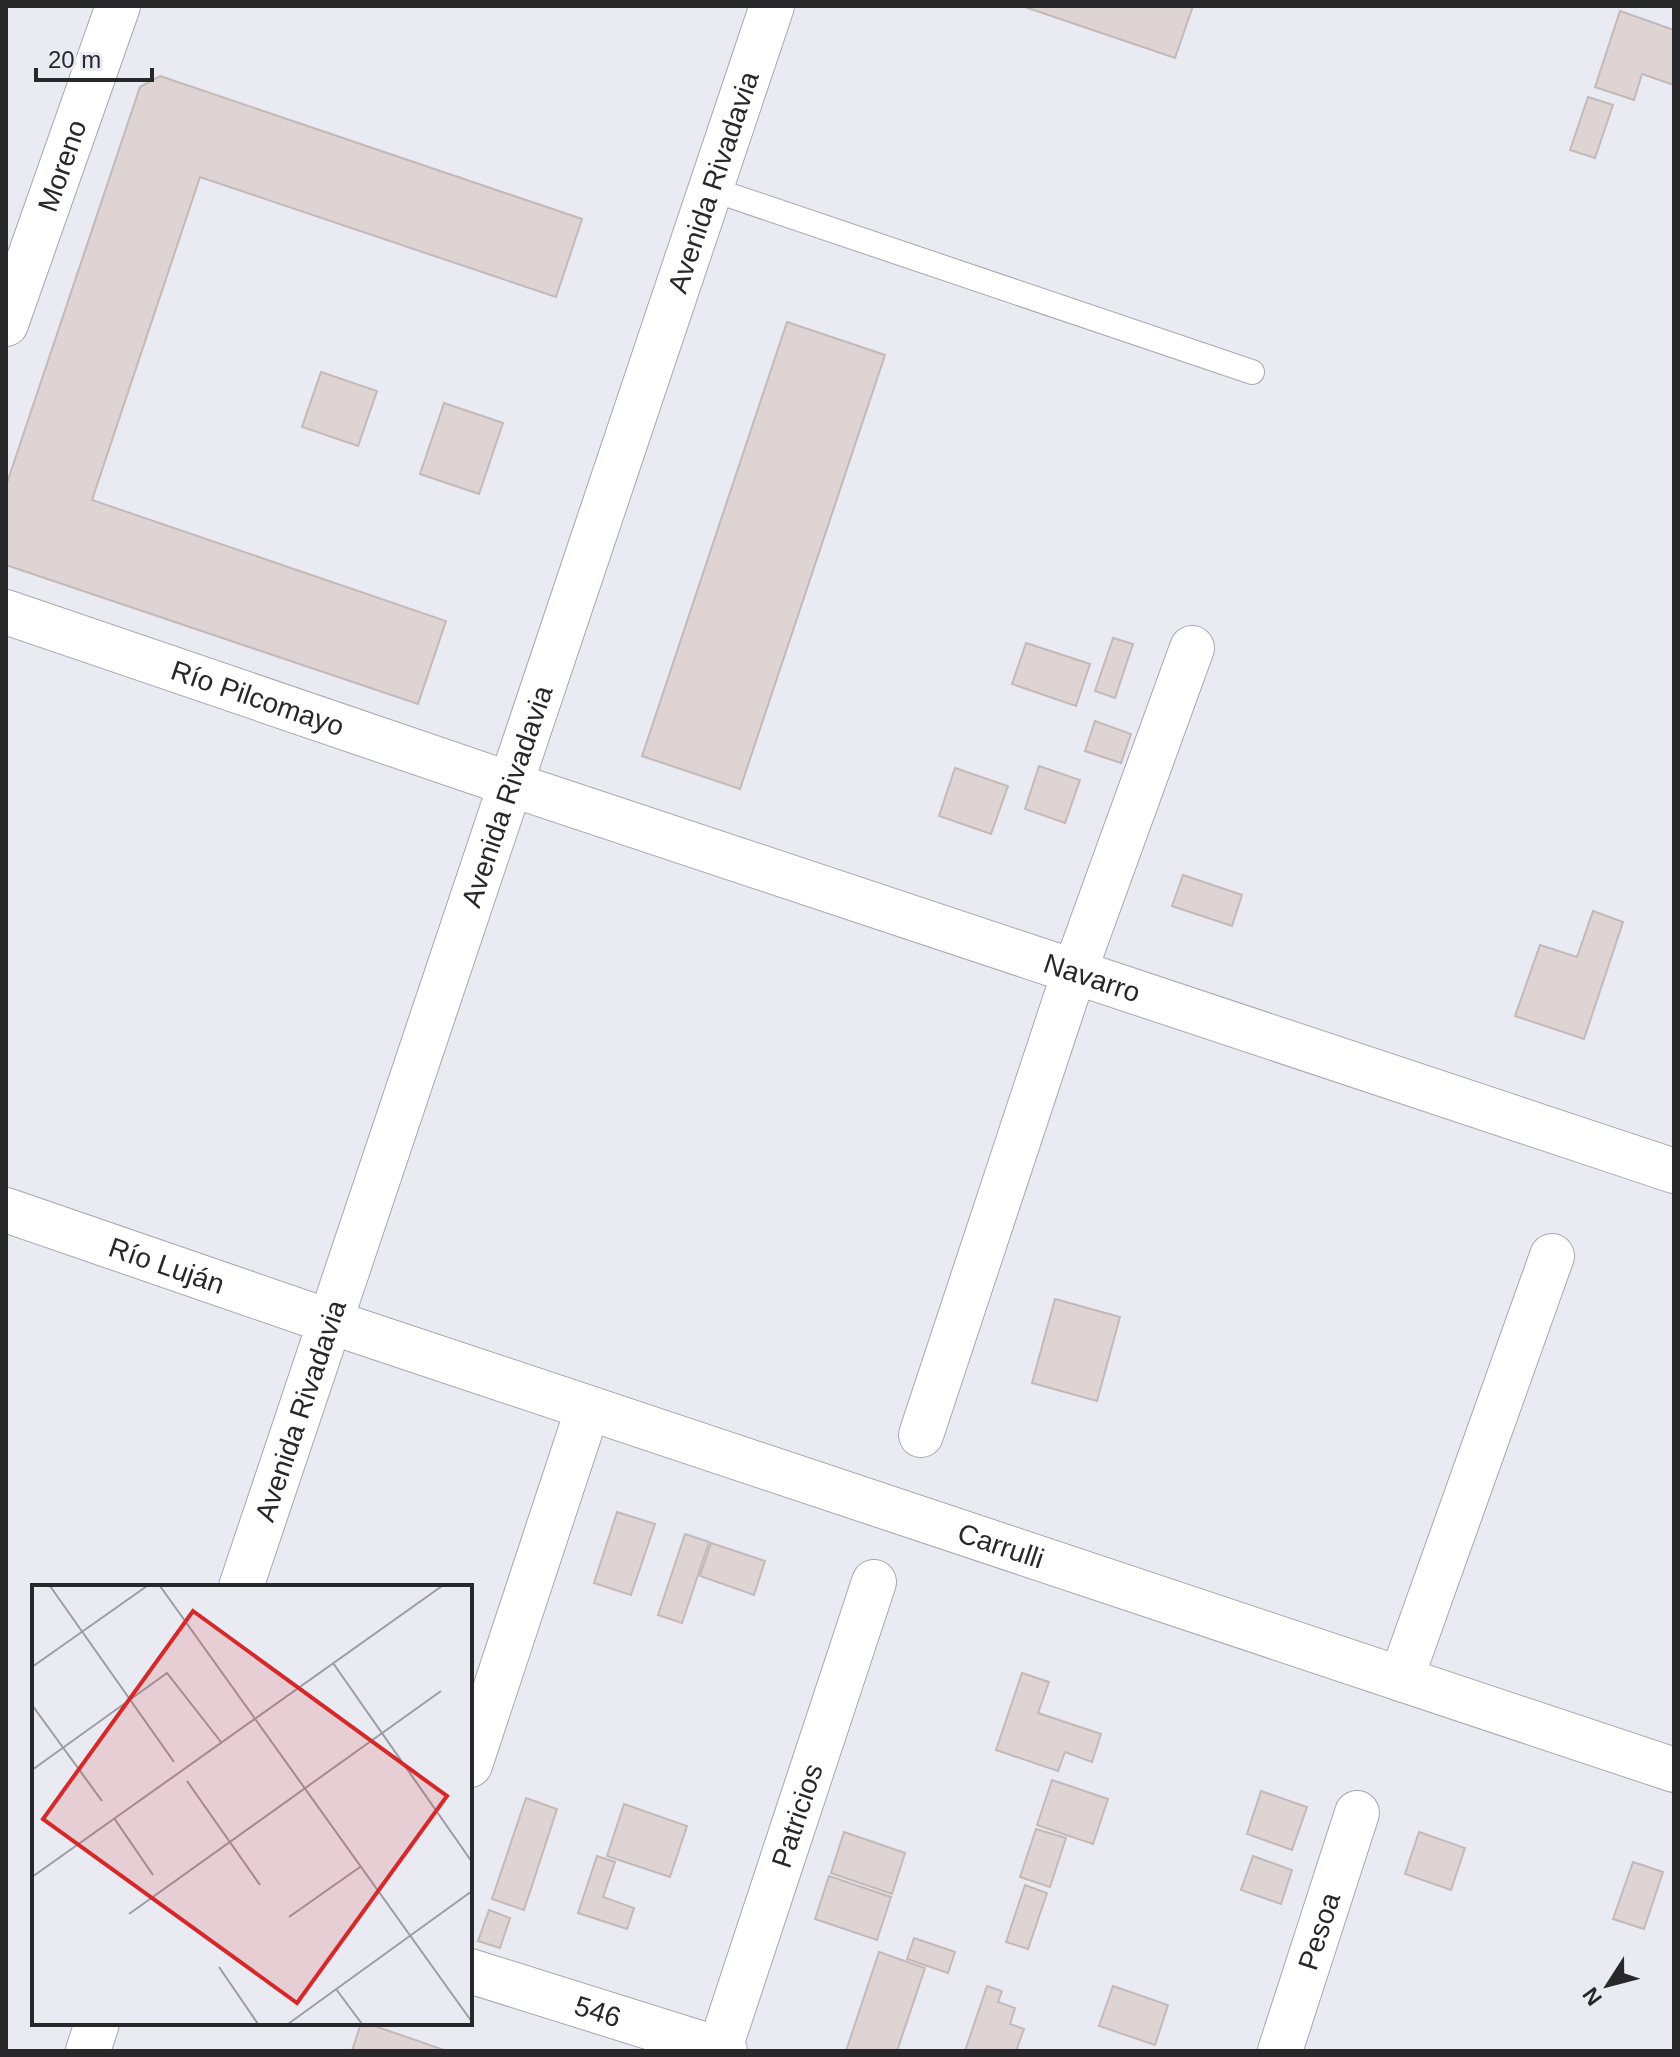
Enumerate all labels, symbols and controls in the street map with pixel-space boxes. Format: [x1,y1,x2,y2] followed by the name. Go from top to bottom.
[36,32,152,82] scale bar
[48,46,101,73] text: 20 m
[661,67,765,297] street label: Avenida Rivadavia
[31,116,92,215] street label: Moreno
[167,654,348,742] street label: Río Pilcomayo
[455,681,558,911] street label: Avenida Rivadavia
[1040,947,1144,1008] street label: Navarro
[105,1231,228,1300] street label: Río Luján
[249,1296,352,1525] street label: Avenida Rivadavia
[954,1517,1048,1574] street label: Carrulli
[32,1585,472,2025] inset map
[765,1760,828,1871] street label: Patricios
[1292,1888,1346,1974] street label: Pesoa
[1568,1945,1648,2025] north arrow
[1577,1983,1607,2010] text: N
[571,1989,625,2033] street label: 546

